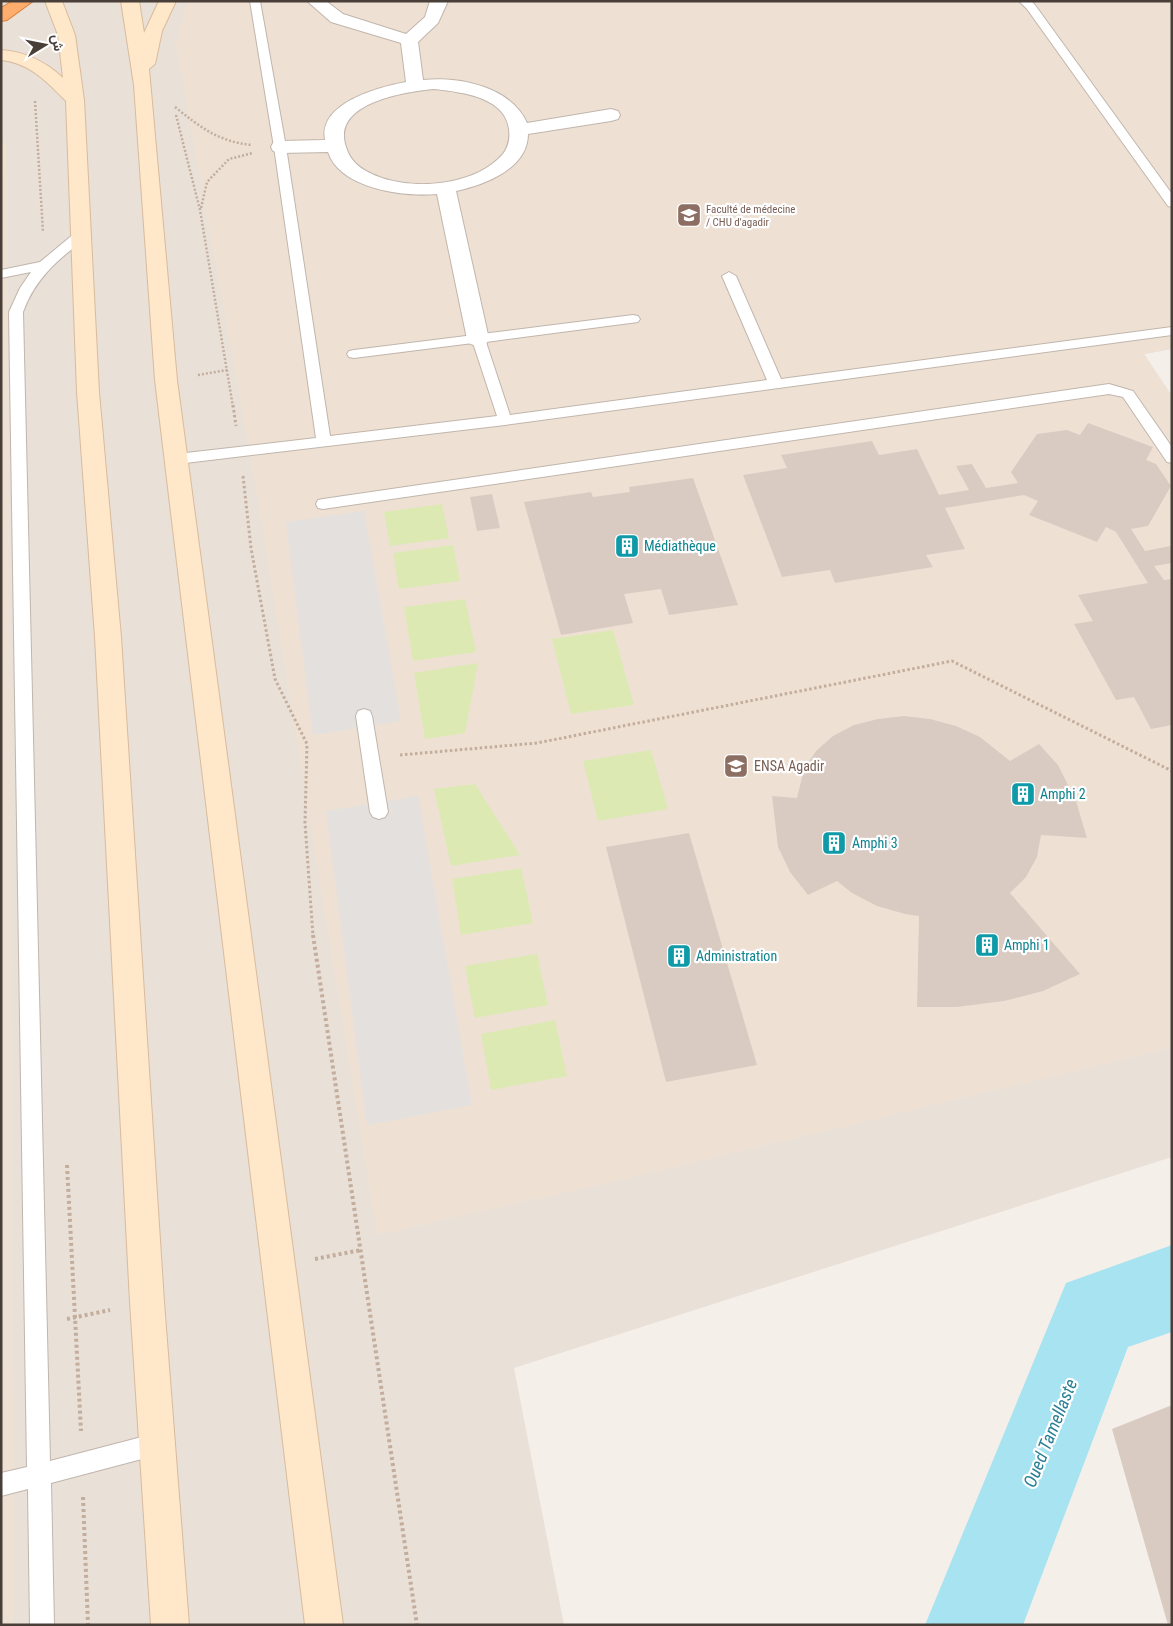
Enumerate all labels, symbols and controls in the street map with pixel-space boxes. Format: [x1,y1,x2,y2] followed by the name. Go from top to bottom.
[20,20,70,70] north arrow
[47,33,67,53] text: ش
[676,202,702,228] school or university icon: Faculté de médecine / CHU d'agadir
[706,203,796,229] place label: Faculté de médecine / CHU d'agadir
[614,533,640,559] building icon: Médiathèque
[644,538,716,554] place label: Médiathèque
[723,753,749,779] school or university icon: ENSA Agadir
[754,758,824,774] place label: ENSA Agadir
[1010,781,1036,807] building icon: Amphi 2
[1040,786,1086,802] place label: Amphi 2
[821,830,847,856] building icon: Amphi 3
[852,835,898,851] place label: Amphi 3
[974,932,1000,958] building icon: Amphi 1
[1004,937,1050,953] place label: Amphi 1
[666,943,692,969] building icon: Administration
[696,948,777,964] place label: Administration
[1019,1376,1081,1490] water label: Oued Tamellaste

